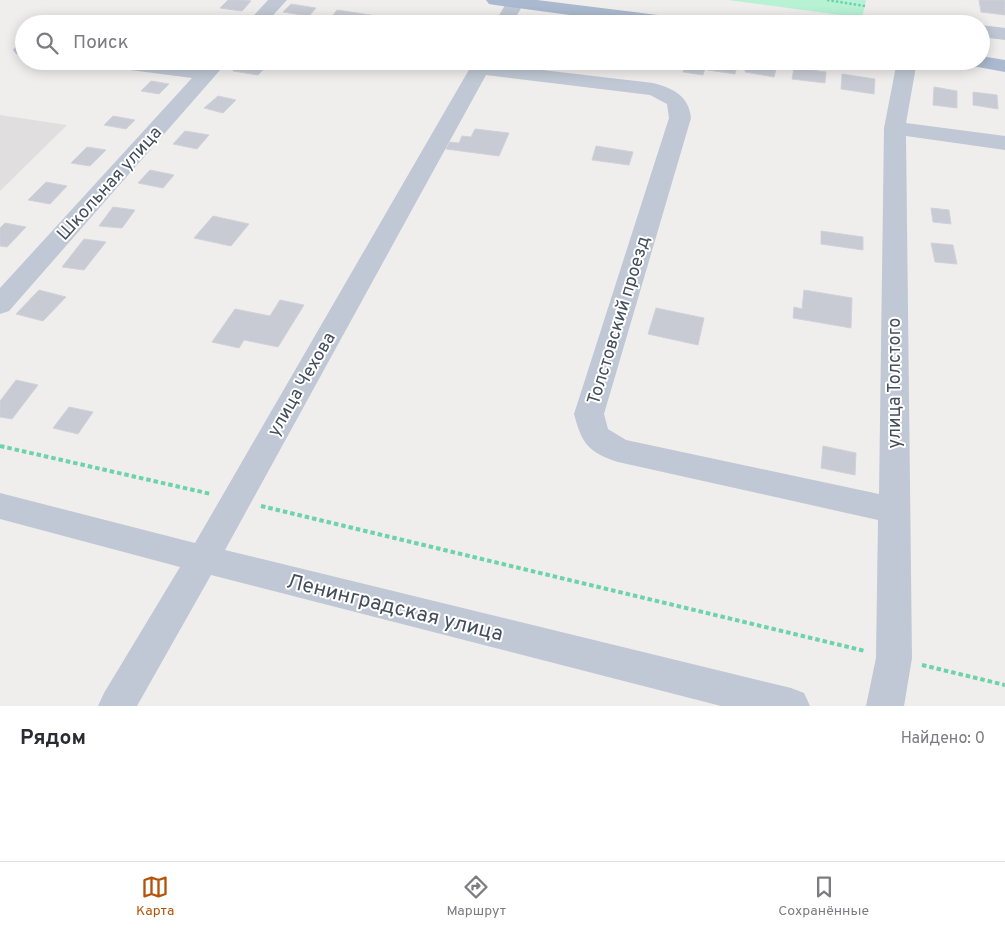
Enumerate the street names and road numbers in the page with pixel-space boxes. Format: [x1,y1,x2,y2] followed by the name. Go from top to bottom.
[53,122,168,246] street label: Школьная улица
[583,233,656,408] street label: Толстовский проезд
[884,318,907,448] street label: улица Толстого
[263,328,341,441] street label: улица Чехова
[284,568,506,648] street label: Ленинградская улица

